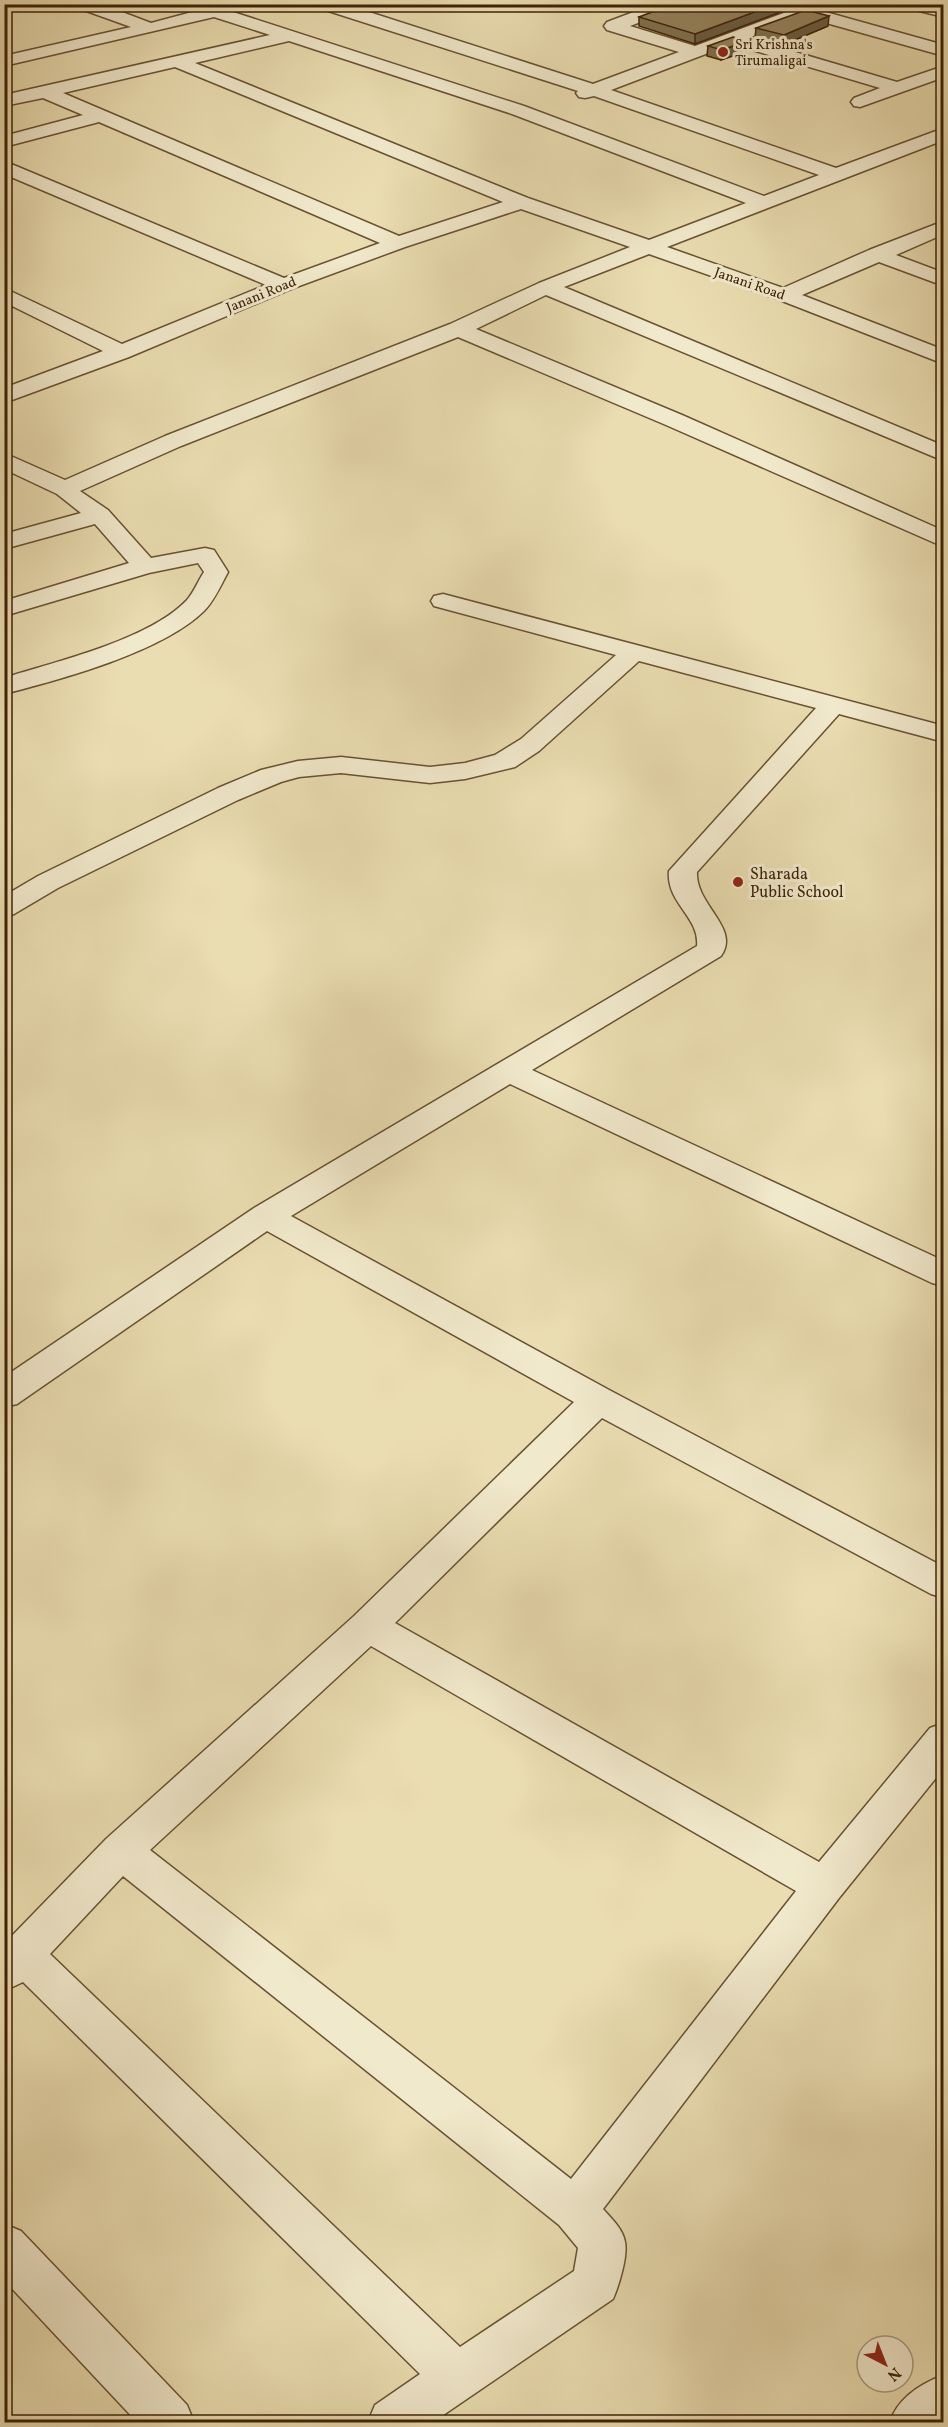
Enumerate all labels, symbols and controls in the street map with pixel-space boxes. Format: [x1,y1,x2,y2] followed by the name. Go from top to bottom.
[735,36,813,71] place label: Sri Krishna's Tirumaligai
[716,45,730,59] marker: Sri Krishna's Tirumaligai
[711,263,788,305] street label: Janani Road
[224,273,299,318] street label: Janani Road
[750,864,844,904] place label: Sharada Public School
[731,875,745,889] marker: Sharada Public School
[855,2334,915,2394] north arrow
[882,2362,905,2386] text: N

